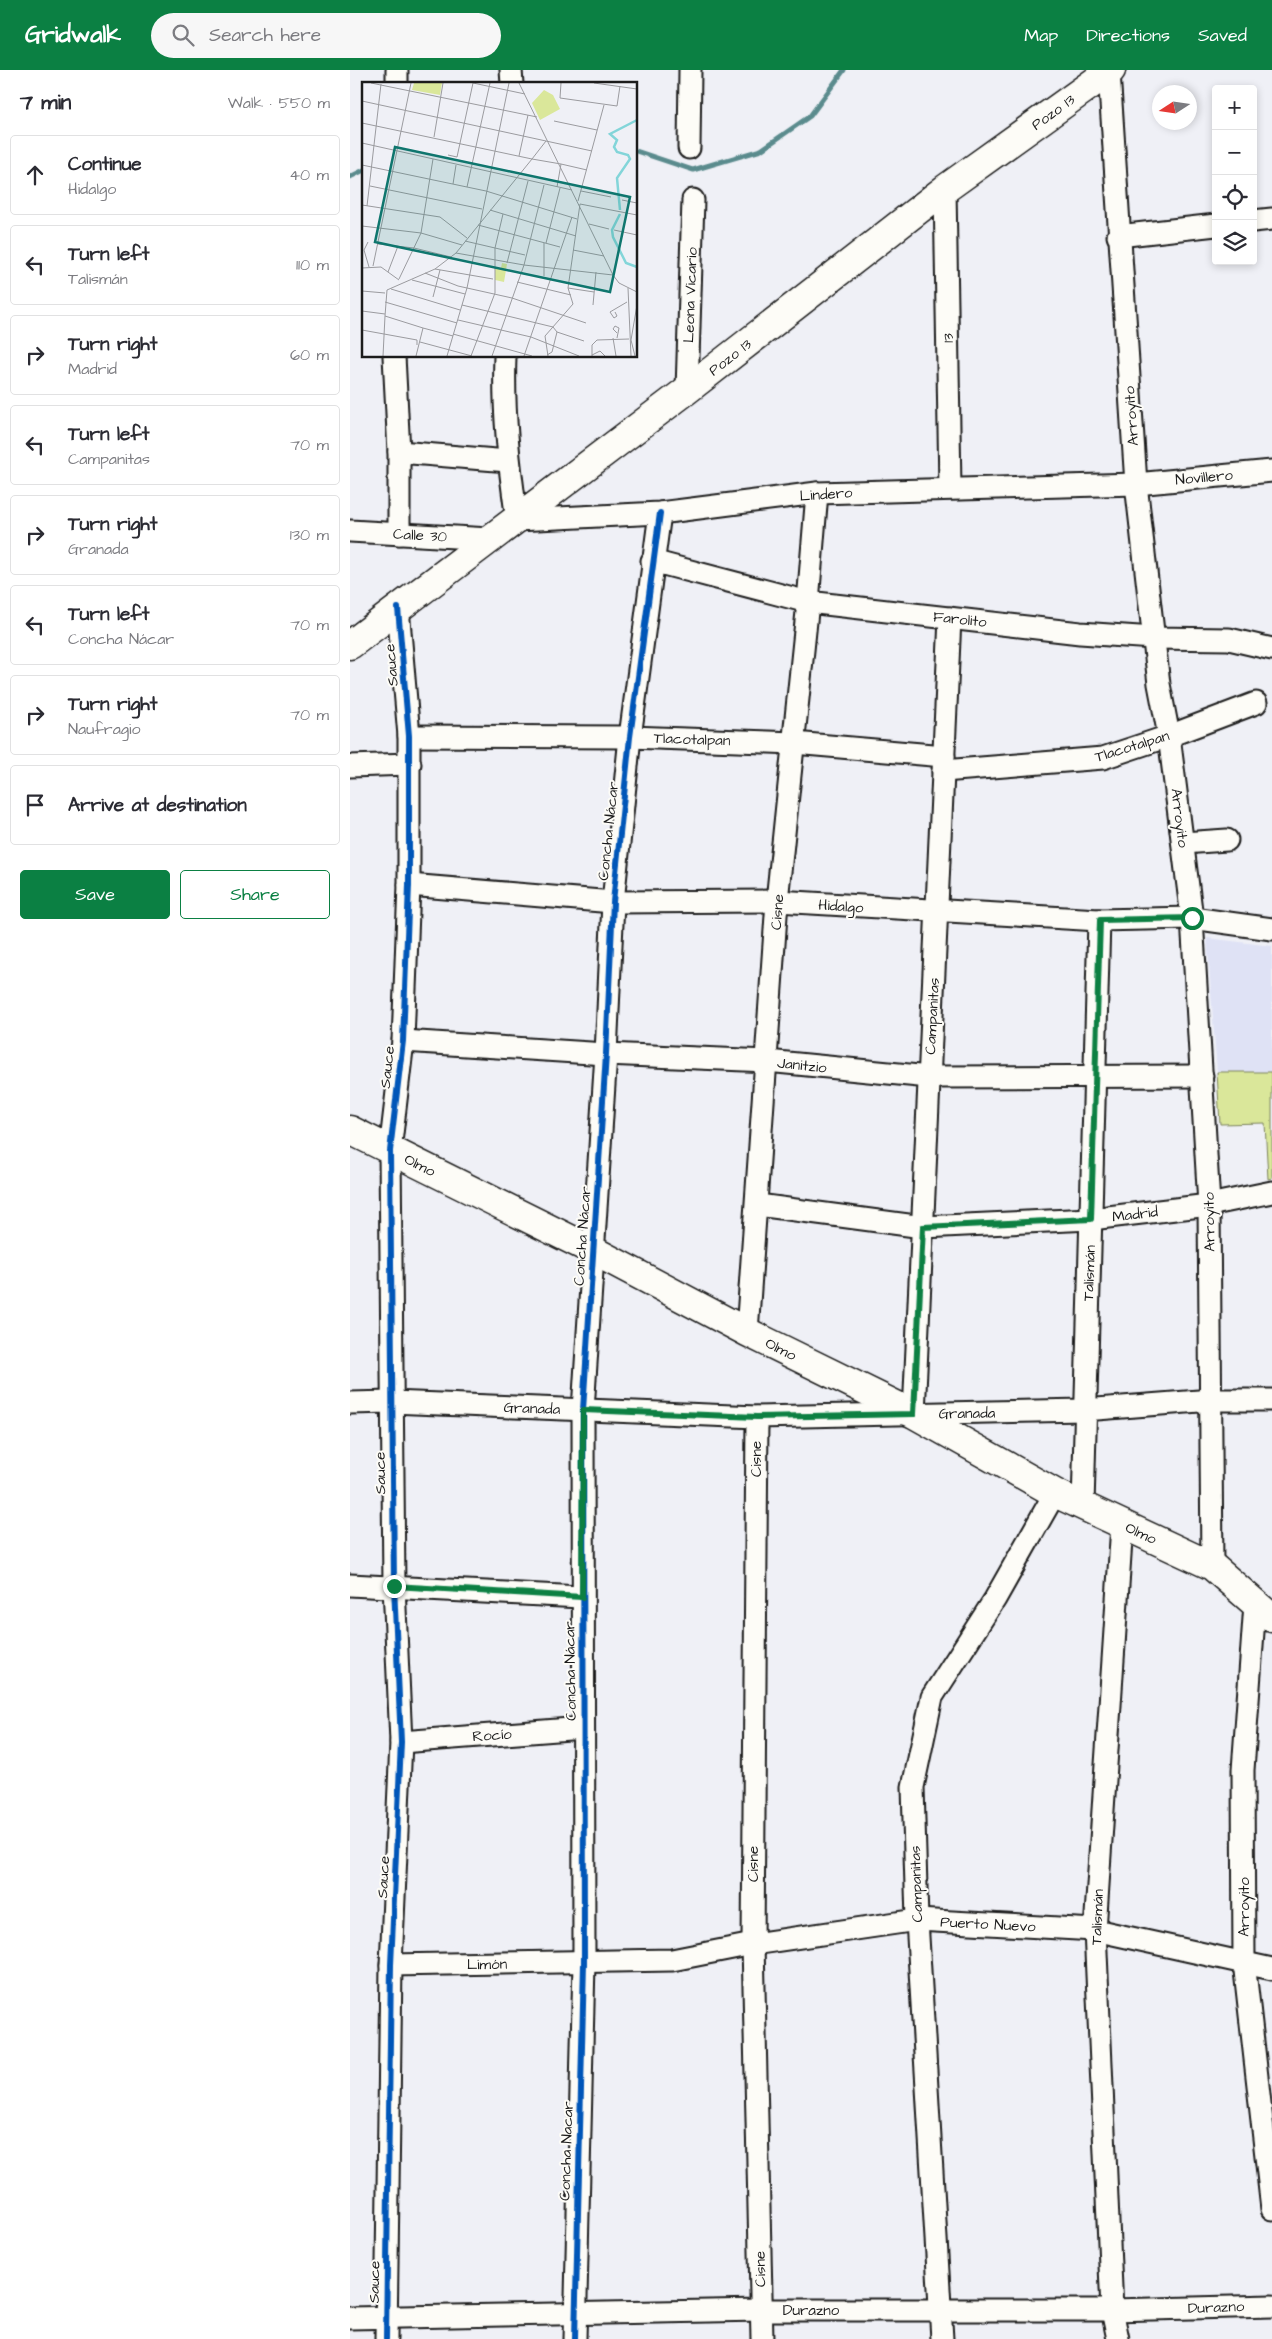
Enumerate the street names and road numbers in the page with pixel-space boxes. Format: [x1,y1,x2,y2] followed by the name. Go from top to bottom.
[1027,89,1080,135] street label: Pozo 13
[678,246,703,343] street label: Leona Vicario
[938,333,959,343] street label: 13
[704,334,757,381] street label: Pozo 13
[1119,385,1145,446] street label: Arroyito
[1175,464,1234,490] street label: Novillero
[799,482,854,507] street label: Lindero
[392,524,448,547] street label: Calle 30
[932,606,988,633] street label: Farolito
[379,643,404,687] street label: Sauce
[1092,725,1172,768] street label: Tlacotalpan
[653,728,731,751] street label: Tlacotalpan
[593,780,624,882] street label: Concha Nácar
[1164,787,1194,850] street label: Arroyito
[766,893,789,931] street label: Cisne
[818,894,865,920] street label: Hidalgo
[920,977,945,1055] street label: Campanitas
[375,1045,400,1089] street label: Sauce
[776,1052,828,1079] street label: Janitzio
[401,1149,439,1182] street label: Olmo
[569,1186,596,1286] street label: Concha Nácar
[1198,1191,1222,1252] street label: Arroyito
[1111,1201,1159,1228] street label: Madrid
[1078,1244,1101,1301] street label: Talismán
[762,1333,800,1366] street label: Olmo
[503,1397,561,1420] street label: Granada
[938,1402,996,1424] street label: Granada
[746,1441,767,1477] street label: Cisne
[370,1452,391,1494] street label: Sauce
[1122,1517,1160,1550] street label: Olmo
[559,1621,582,1721] street label: Concha Nácar
[472,1724,513,1747] street label: Rocío
[905,1845,928,1923] street label: Campanitas
[743,1846,764,1882] street label: Cisne
[372,1855,395,1899] street label: Sauce
[1234,1877,1256,1937] street label: Arroyito
[1086,1888,1109,1945] street label: Talismán
[940,1912,1037,1938] street label: Puerto Nuevo
[467,1954,508,1975] street label: Limón
[554,2101,579,2201] street label: Concha Nacar
[750,2251,771,2287] street label: Cisne
[364,2261,385,2303] street label: Sauce
[1187,2296,1245,2319] street label: Durazno
[783,2300,840,2321] street label: Durazno

